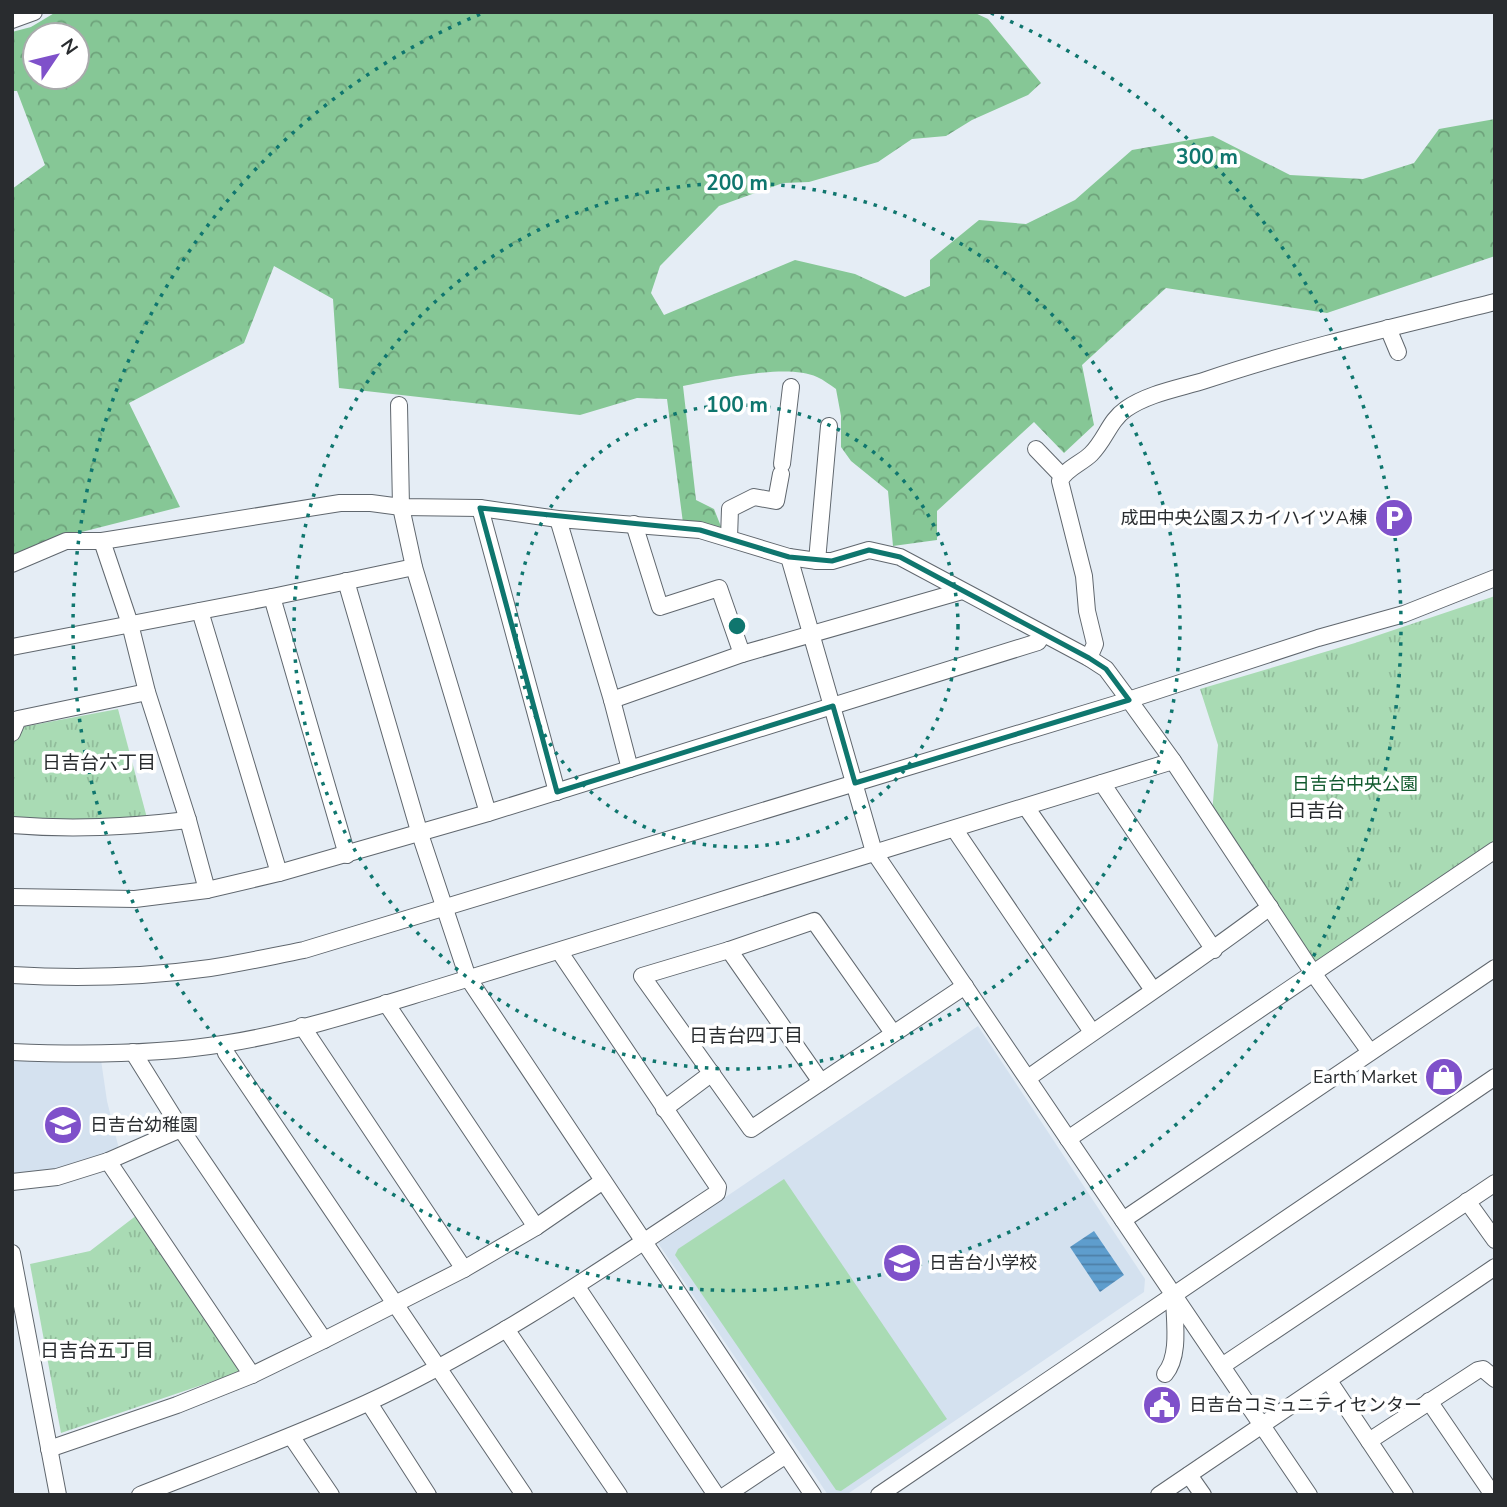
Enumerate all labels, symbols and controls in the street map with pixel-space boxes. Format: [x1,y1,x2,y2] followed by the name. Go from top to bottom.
[21,21,91,91] north arrow
[54,34,84,60] text: N
[1176,143,1238,171] text: 300 m
[706,169,768,197] text: 200 m
[706,391,768,419] text: 100 m
[1373,497,1415,539] parking icon: 成田中央公園スカイハイツA棟
[1121,506,1367,530] place label: 成田中央公園スカイハイツA棟
[725,614,749,638] centre of rings
[42,750,156,776] district label: 日吉台六丁目
[1292,772,1418,796] park label: 日吉台中央公園
[1287,798,1345,824] district label: 日吉台
[689,1023,803,1049] district label: 日吉台四丁目
[1423,1056,1465,1098] shop icon: Earth Market
[1313,1065,1418,1089] place label: Earth Market
[42,1104,84,1146] school or university icon: 日吉台幼稚園
[90,1113,198,1137] place label: 日吉台幼稚園
[881,1242,923,1284] school or university icon: 日吉台小学校
[929,1251,1037,1275] place label: 日吉台小学校
[40,1338,154,1364] district label: 日吉台五丁目
[1141,1384,1183,1426] public building icon: 日吉台コミュニティセンター
[1189,1393,1422,1417] place label: 日吉台コミュニティセンター

